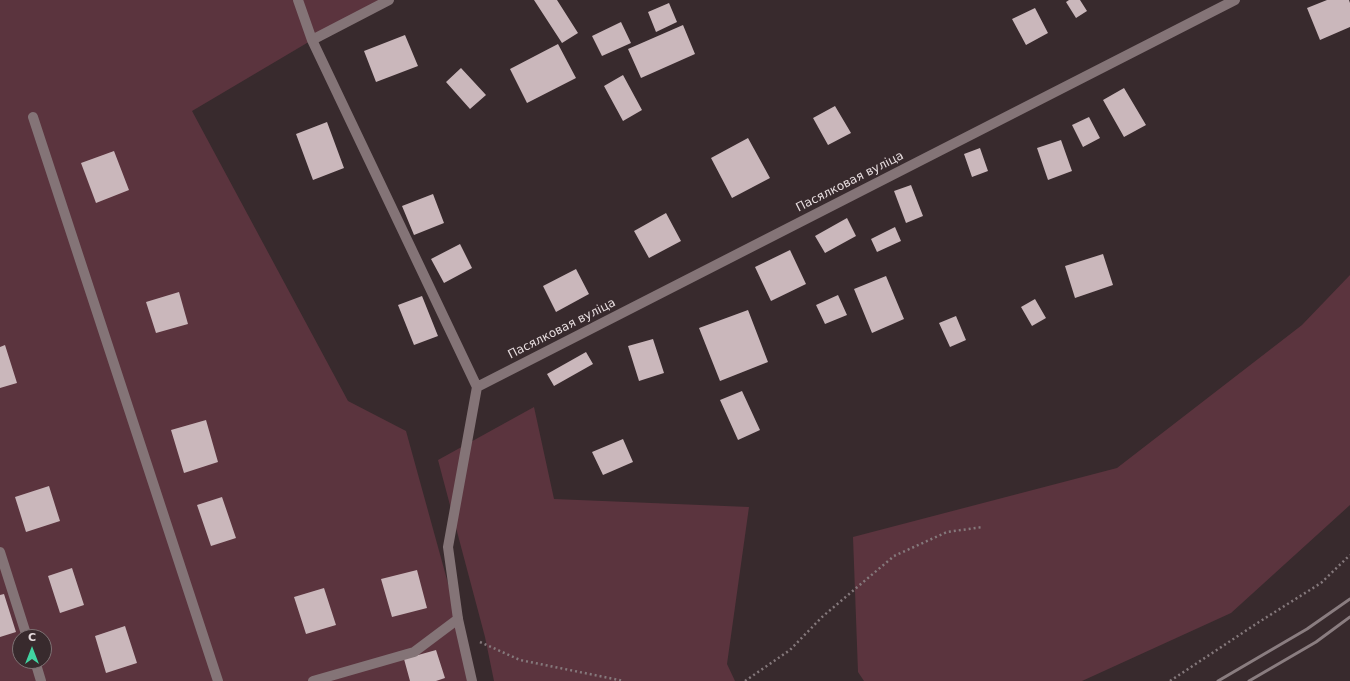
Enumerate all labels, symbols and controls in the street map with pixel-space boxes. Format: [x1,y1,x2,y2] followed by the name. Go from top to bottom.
[794,149,906,215] street label: Пасялковая вуліца
[506,296,618,362] street label: Пасялковая вуліца
[12,629,52,669] north arrow
[28,631,36,644] text: С

